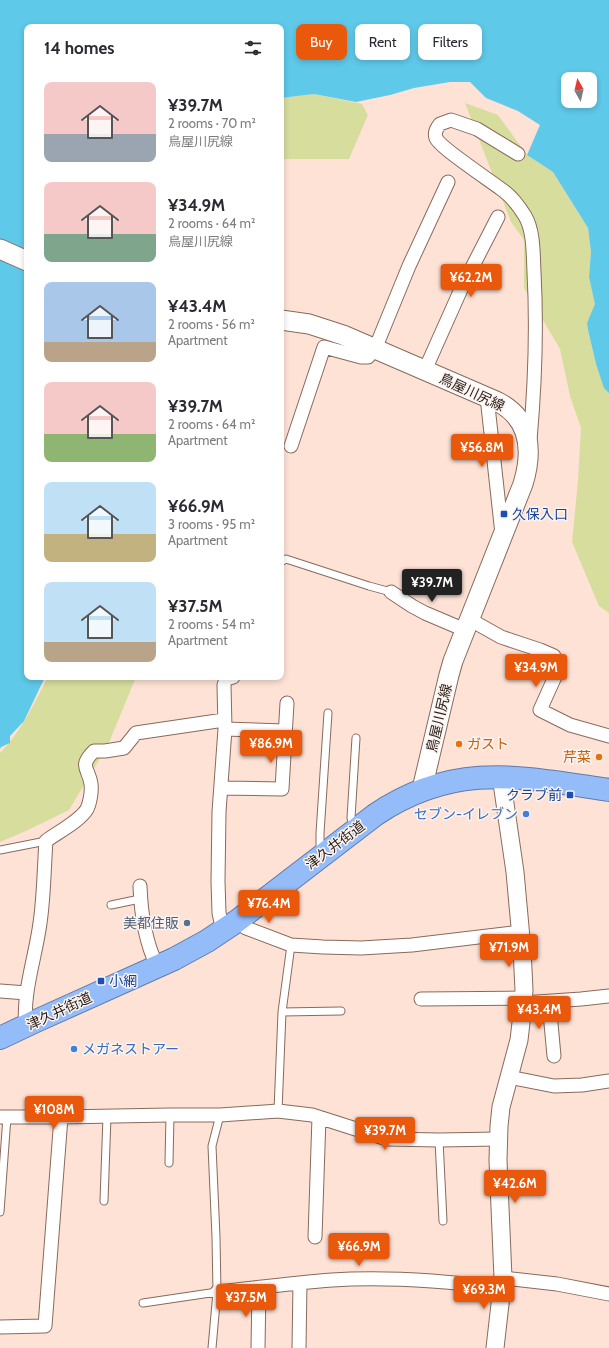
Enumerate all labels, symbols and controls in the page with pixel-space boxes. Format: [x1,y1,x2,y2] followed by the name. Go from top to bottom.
[296,24,347,60] chip: Buy
[355,24,410,60] chip: Rent
[418,24,482,60] chip: Filters
[242,37,264,59] icon: filters
[44,38,114,58] text: 14 homes
[561,72,597,108] north arrow
[561,72,597,108] map controls
[168,95,223,115] text: ¥39.7M
[76,98,124,146] icon: home
[168,115,256,131] text: 2 rooms · 70 m²
[168,133,233,149] text: 鳥屋川尻線
[168,195,225,215] text: ¥34.9M
[76,198,124,246] icon: home
[168,215,255,231] text: 2 rooms · 64 m²
[168,233,233,249] text: 鳥屋川尻線
[438,264,504,298] pin: ¥62.2M
[450,269,492,285] text: ¥62.2M
[168,296,226,316] text: ¥43.4M
[76,298,124,346] icon: home
[168,316,255,332] text: 2 rooms · 56 m²
[168,332,228,348] text: Apartment
[436,369,508,415] street label: 鳥屋川尻線
[168,396,223,416] text: ¥39.7M
[76,398,124,446] icon: home
[168,416,255,432] text: 2 rooms · 64 m²
[168,432,228,448] text: Apartment
[449,434,515,468] pin: ¥56.8M
[460,439,504,455] text: ¥56.8M
[168,496,224,516] text: ¥66.9M
[76,498,124,546] icon: home
[512,505,568,523] place label: 久保入口
[499,509,509,519] marker: 久保入口
[168,516,255,532] text: 3 rooms · 95 m²
[168,532,228,548] text: Apartment
[399,569,465,603] pin: ¥39.7M
[411,574,453,590] text: ¥39.7M
[168,596,223,616] text: ¥37.5M
[76,598,124,646] icon: home
[168,616,255,632] text: 2 rooms · 54 m²
[168,632,228,648] text: Apartment
[503,654,569,688] pin: ¥34.9M
[514,659,558,675] text: ¥34.9M
[422,682,456,754] street label: 鳥屋川尻線
[238,730,304,764] pin: ¥86.9M
[249,735,293,751] text: ¥86.9M
[467,735,509,753] place label: ガスト
[454,739,464,749] marker: ガスト
[563,748,591,766] place label: 芹菜
[594,752,604,762] marker: 芹菜
[506,786,562,804] place label: クラブ前
[565,790,575,800] marker: クラブ前
[414,805,518,823] place label: セブン-イレブン
[521,809,531,819] marker: セブン-イレブン
[302,817,368,873] street label: 津久井街道
[236,890,302,924] pin: ¥76.4M
[247,895,291,911] text: ¥76.4M
[123,914,179,932] place label: 美都住販
[182,918,192,928] marker: 美都住販
[476,934,542,968] pin: ¥71.9M
[489,939,529,955] text: ¥71.9M
[109,972,137,990] place label: 小網
[96,976,106,986] marker: 小網
[23,988,95,1034] street label: 津久井街道
[506,996,572,1030] pin: ¥43.4M
[517,1001,561,1017] text: ¥43.4M
[82,1040,179,1058] place label: メガネストアー
[69,1044,79,1054] marker: メガネストアー
[26,1096,82,1130] pin: ¥108M
[34,1101,74,1117] text: ¥108M
[352,1117,418,1151] pin: ¥39.7M
[364,1122,406,1138] text: ¥39.7M
[482,1170,548,1204] pin: ¥42.6M
[493,1175,537,1191] text: ¥42.6M
[326,1233,392,1267] pin: ¥66.9M
[337,1238,381,1254] text: ¥66.9M
[451,1276,517,1310] pin: ¥69.3M
[463,1281,505,1297] text: ¥69.3M
[213,1284,279,1318] pin: ¥37.5M
[225,1289,267,1305] text: ¥37.5M

